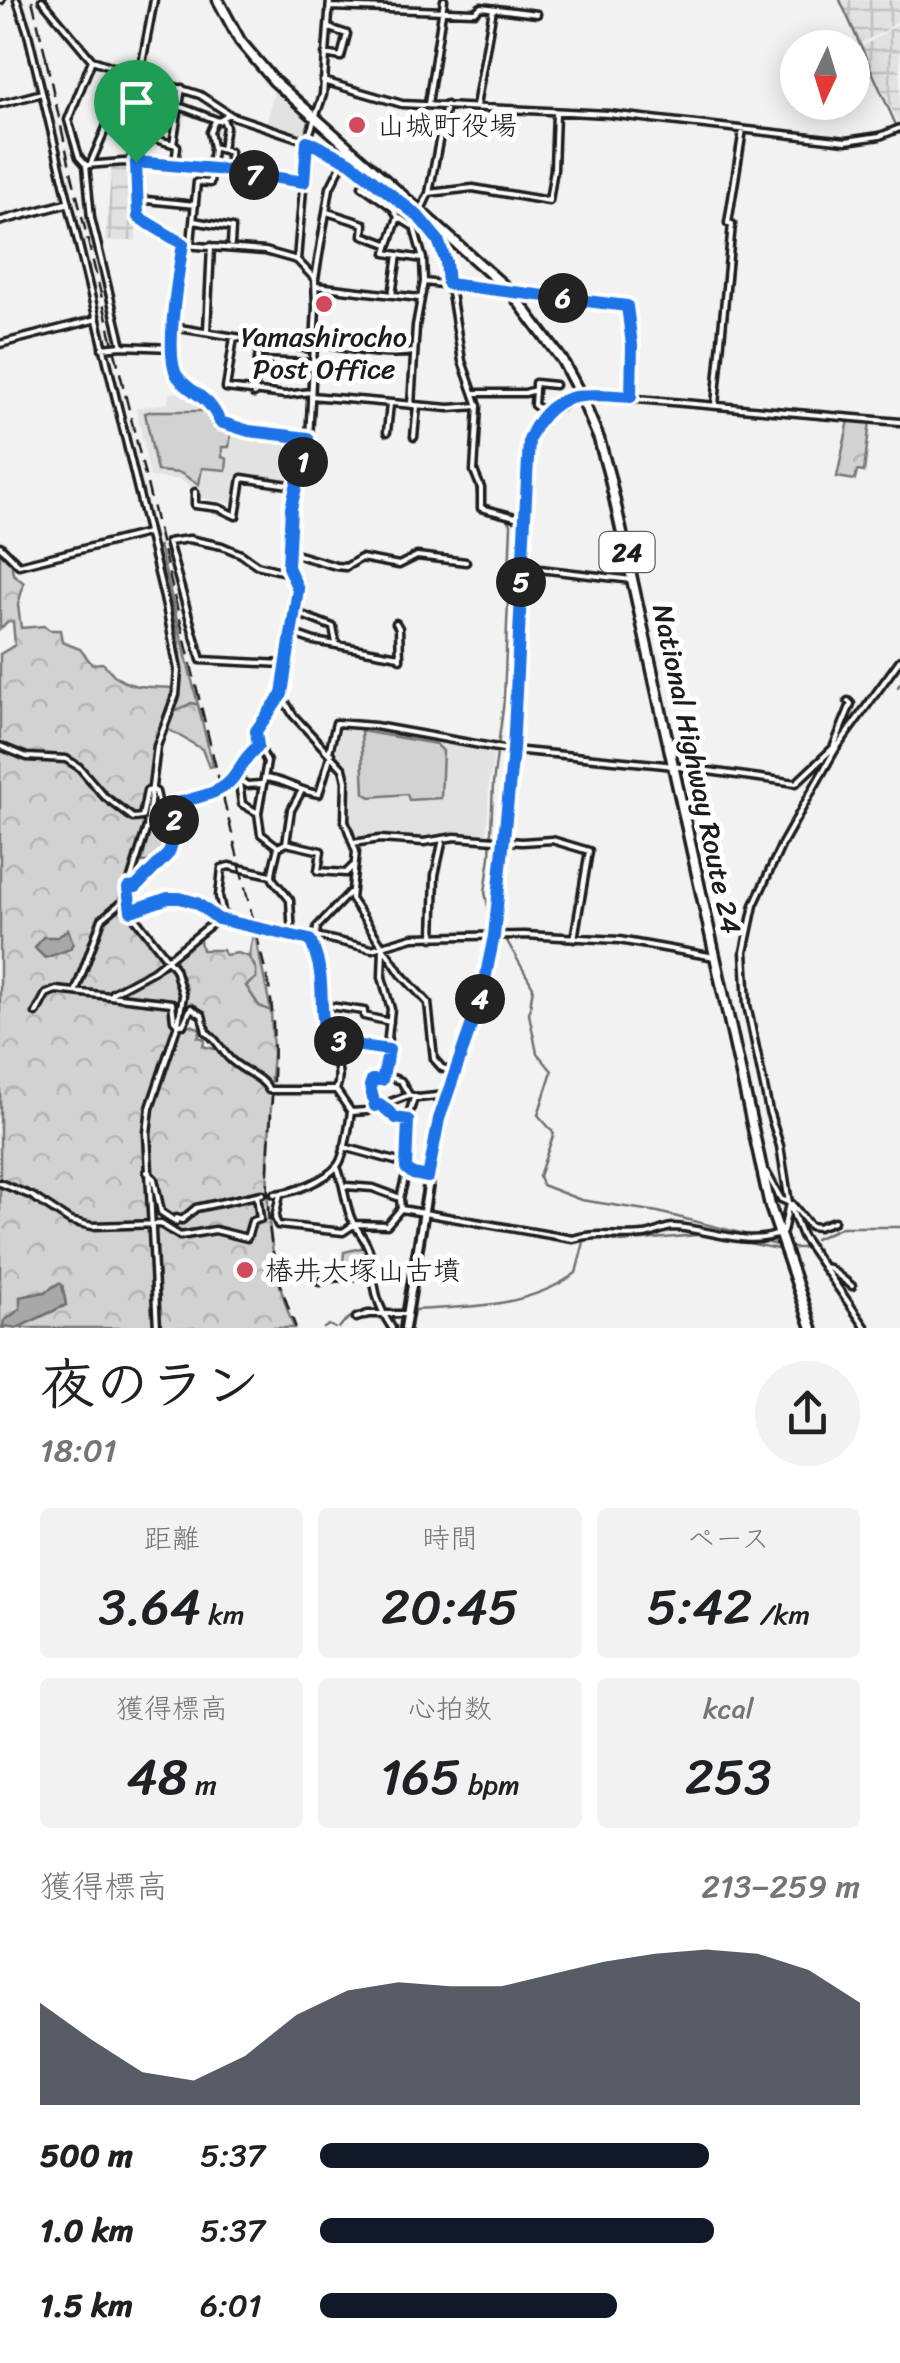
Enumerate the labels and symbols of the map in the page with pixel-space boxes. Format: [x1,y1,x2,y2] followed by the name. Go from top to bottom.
[780,30,870,120] north arrow
[94,60,179,163] pin
[377,101,517,150] place label: 山城町役場
[346,114,368,136] marker: 山城町役場
[229,150,279,200] pin: 7
[538,273,588,323] pin: 6
[313,293,335,315] marker: Yamashirocho Post Office
[241,312,407,393] place label: Yamashirocho Post Office
[278,437,328,487] pin: 1
[600,532,654,572] road number: 24
[496,557,546,607] pin: 5
[638,599,756,939] street label: National Highway Route 24
[149,795,199,845] pin: 2
[455,974,505,1024] pin: 4
[314,1016,364,1066] pin: 3
[265,1246,461,1295] place label: 椿井大塚山古墳
[234,1259,256,1281] marker: 椿井大塚山古墳

